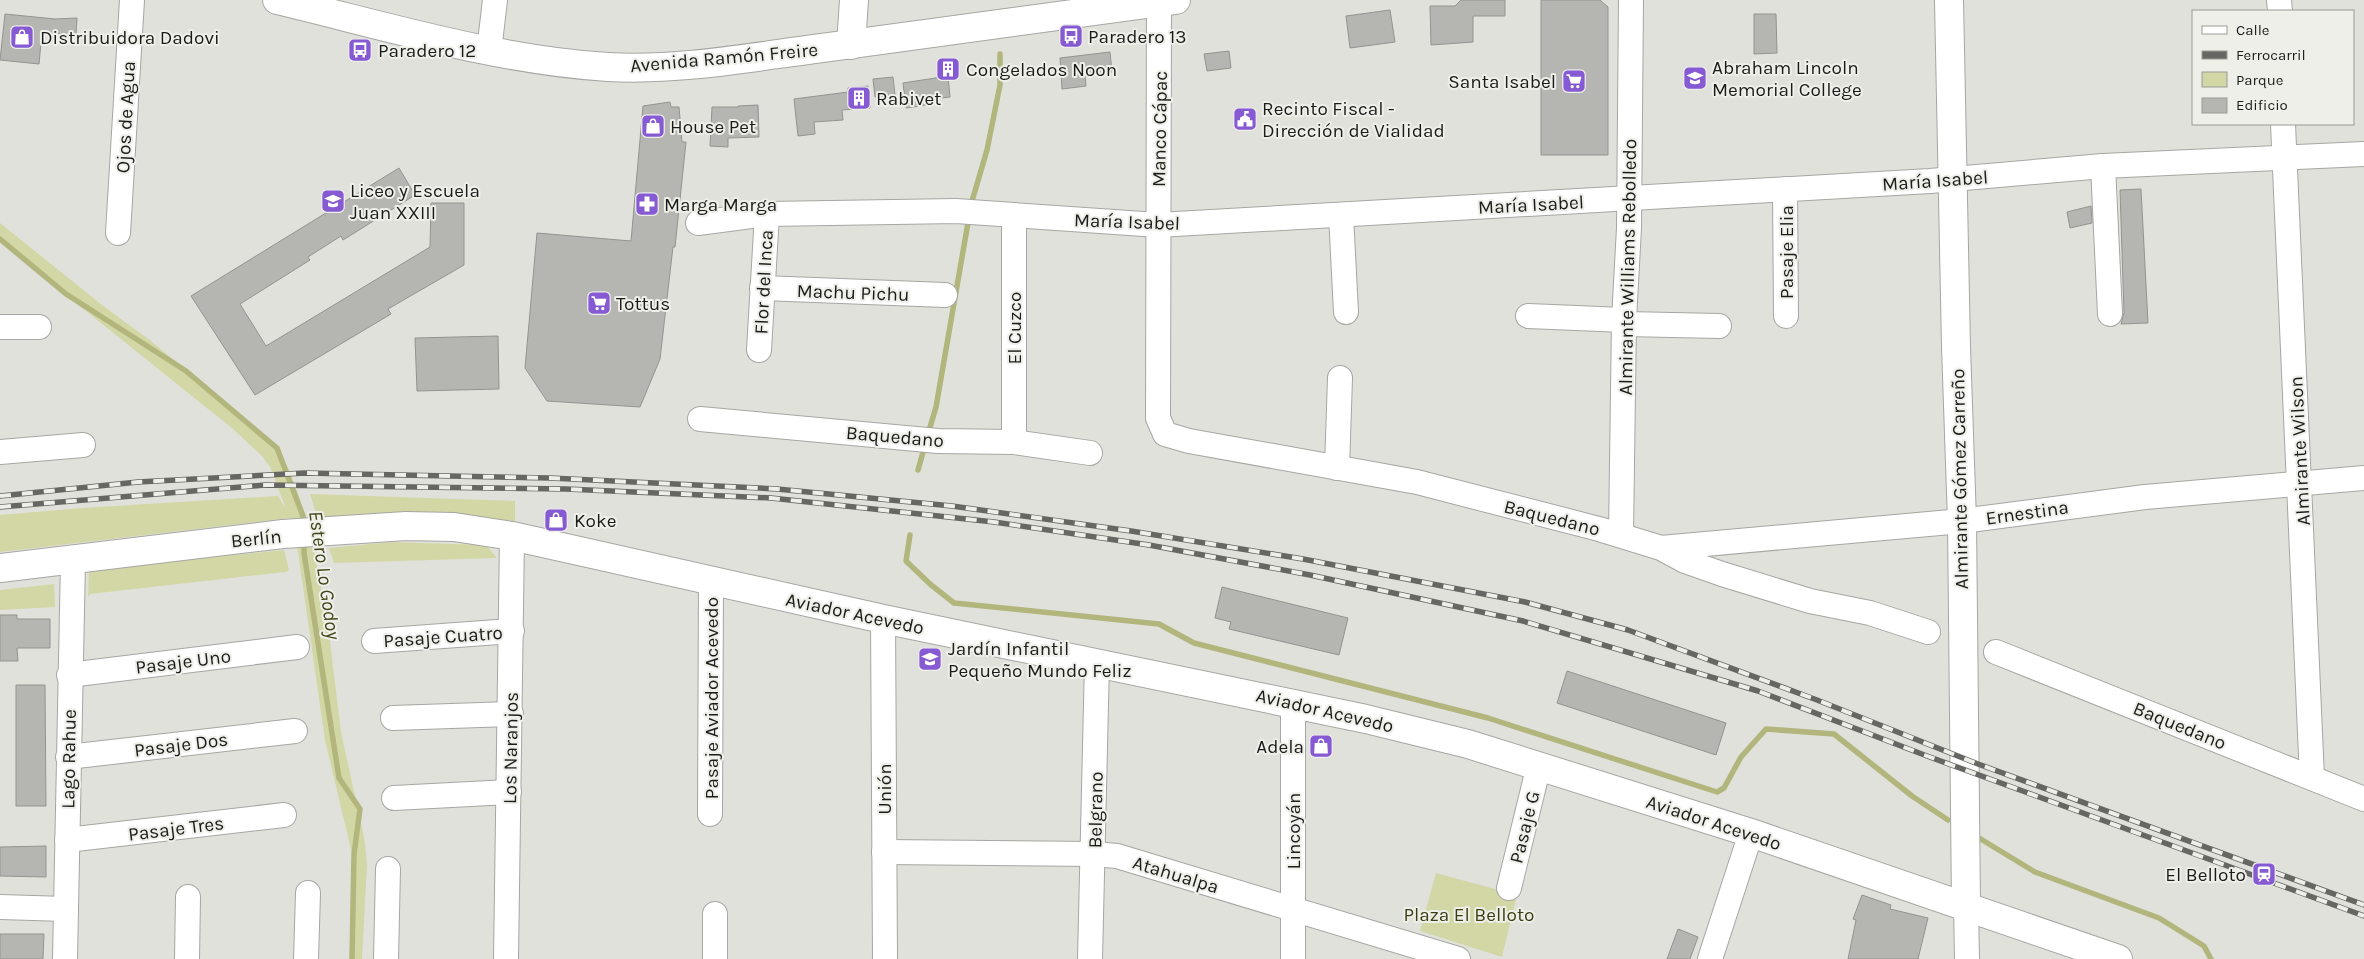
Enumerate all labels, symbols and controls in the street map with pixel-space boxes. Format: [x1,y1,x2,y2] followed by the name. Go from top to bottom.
[2192,10,2354,125] legend
[2236,21,2270,39] text: Calle
[1058,23,1084,49] bus stop icon: Paradero 13
[9,24,35,50] shop icon: Distribuidora Dadovi
[1088,26,1187,48] place label: Paradero 13
[40,27,220,49] place label: Distribuidora Dadovi
[347,37,373,63] bus stop icon: Paradero 12
[629,39,819,77] street label: Avenida Ramón Freire
[378,40,476,62] place label: Paradero 12
[2236,46,2306,64] text: Ferrocarril
[935,56,961,82] building icon: Congelados Noon
[1712,57,1862,101] place label: Abraham Lincoln Memorial College
[966,59,1117,81] place label: Congelados Noon
[112,60,140,174] street label: Ojos de Agua
[1682,65,1708,91] school or university icon: Abraham Lincoln Memorial College
[1561,68,1587,94] supermarket icon: Santa Isabel
[1148,71,1172,187] street label: Manco Cápac
[1448,71,1556,93] place label: Santa Isabel
[2236,71,2284,89] text: Parque
[846,85,872,111] building icon: Rabivet
[876,88,941,110] place label: Rabivet
[2236,96,2288,114] text: Edificio
[1262,98,1445,142] place label: Recinto Fiscal - Dirección de Vialidad
[1232,106,1258,132] public building icon: Recinto Fiscal - Dirección de Vialidad
[640,113,666,139] shop icon: House Pet
[670,116,756,138] place label: House Pet
[1615,139,1641,396] street label: Almirante Williams Rebolledo
[1881,166,1989,196] street label: María Isabel
[350,180,480,224] place label: Liceo y Escuela Juan XXIII
[320,188,346,214] school or university icon: Liceo y Escuela Juan XXIII
[634,191,660,217] pharmacy icon: Marga Marga
[1477,191,1585,219] street label: María Isabel
[664,194,777,216] place label: Marga Marga
[1776,205,1798,299] street label: Pasaje Elia
[1074,209,1180,235] street label: María Isabel
[750,229,778,335] street label: Flor del Inca
[796,280,910,306] street label: Machu Pichu
[586,290,612,316] supermarket icon: Tottus
[1004,292,1026,364] street label: El Cuzco
[616,293,670,315] place label: Tottus
[1947,368,1973,590] street label: Almirante Gómez Carreño
[2285,376,2315,526] street label: Almirante Wilson
[845,422,945,452] street label: Baquedano
[1501,495,1602,541] street label: Baquedano
[1984,496,2070,530] street label: Ernestina
[543,507,569,533] shop icon: Koke
[304,509,345,642] water label: Estero Lo Godoy
[574,510,616,532] place label: Koke
[230,525,283,553] street label: Berlín
[784,589,926,639] street label: Aviador Acevedo
[701,597,723,799] street label: Pasaje Aviador Acevedo
[383,622,504,652] street label: Pasaje Cuatro
[948,638,1131,682] place label: Jardín Infantil Pequeño Mundo Feliz
[134,645,232,679] street label: Pasaje Uno
[917,646,943,672] school or university icon: Jardín Infantil Pequeño Mundo Feliz
[1254,684,1396,738] street label: Aviador Acevedo
[499,692,523,804] street label: Los Naranjos
[2130,697,2229,755] street label: Baquedano
[57,709,81,809] street label: Lago Rahue
[133,728,229,762] street label: Pasaje Dos
[1308,733,1334,759] shop icon: Adela
[1256,736,1304,758] place label: Adela
[874,763,896,815] street label: Unión
[1084,771,1108,849] street label: Belgrano
[1505,789,1545,866] street label: Pasaje G
[1643,791,1784,855] street label: Aviador Acevedo
[1283,793,1305,869] street label: Lincoyán
[127,812,225,846] street label: Pasaje Tres
[1130,851,1221,898] street label: Atahualpa
[2251,861,2277,887] station icon: El Belloto
[2165,864,2246,886] place label: El Belloto
[1404,904,1534,926] park label: Plaza El Belloto

